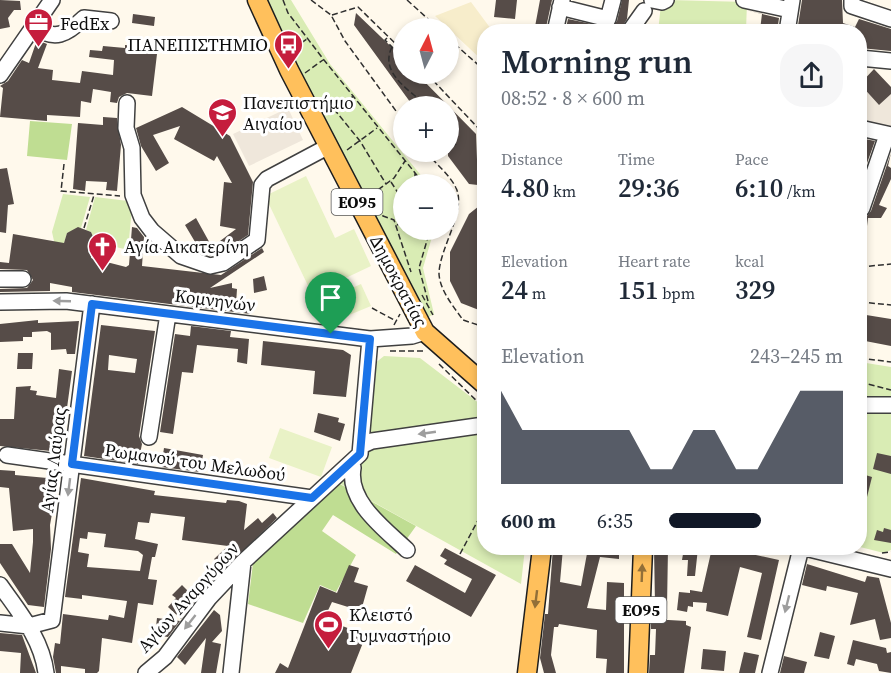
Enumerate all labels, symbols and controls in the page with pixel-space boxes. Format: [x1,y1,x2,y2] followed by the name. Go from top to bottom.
[23,7,55,49] office icon: FedEx
[60,11,110,36] place label: FedEx
[393,18,459,84] north arrow
[393,18,459,240] map controls
[273,28,305,70] bus stop icon: ΠΑΝΕΠΙΣΤΗΜΙΟ
[127,32,268,57] place label: ΠΑΝΕΠΙΣΤΗΜΙΟ
[501,39,693,84] text: Morning run
[780,44,843,107] button: share
[501,84,645,112] text: 08:52 · 8 × 600 m
[243,90,354,136] place label: Πανεπιστήμιο Αιγαίου
[206,96,238,138] school or university icon: Πανεπιστήμιο Αιγαίου
[393,96,459,162] button: +
[501,148,563,170] text: Distance
[618,148,655,170] text: Time
[735,148,769,170] text: Pace
[501,170,549,206] text: 4.80
[618,170,680,206] text: 29:36
[735,170,783,206] text: 6:10
[393,174,459,240] button: −
[549,180,576,202] text: km
[783,180,816,202] text: /km
[332,189,382,215] road number: ΕΟ95
[87,230,119,272] church icon: Αγία Αικατερίνη
[364,231,434,331] street label: Δημοκρατίας
[124,234,249,259] place label: Αγία Αικατερίνη
[501,250,568,272] text: Elevation
[618,250,690,272] text: Heart rate
[735,250,764,272] text: kcal
[305,272,356,334] pin
[501,272,528,308] text: 24
[618,272,659,308] text: 151
[735,272,776,308] text: 329
[314,281,347,314] icon: arrive
[528,282,546,304] text: m
[659,282,695,304] text: bpm
[173,283,257,317] street label: Κομνηνών
[53,296,72,306] one-way arrow
[501,342,585,370] text: Elevation
[750,342,843,370] text: 243–245 m
[34,406,72,514] street label: Αγίας Λαύρας
[417,429,436,438] one-way arrow
[103,437,287,487] street label: Ρωμανού του Μελωδού
[64,477,74,496] one-way arrow
[501,507,556,535] text: 600 m
[597,507,633,535] text: 6:35
[132,536,245,658] street label: Αγίων Αναργύρων
[637,563,647,582] one-way arrow
[531,590,540,609] one-way arrow
[782,595,792,613] one-way arrow
[616,597,666,623] road number: ΕΟ95
[349,602,451,648] place label: Κλειστό Γυμναστήριο
[312,608,344,650] sports icon: Κλειστό Γυμναστήριο
[184,614,197,630] one-way arrow

